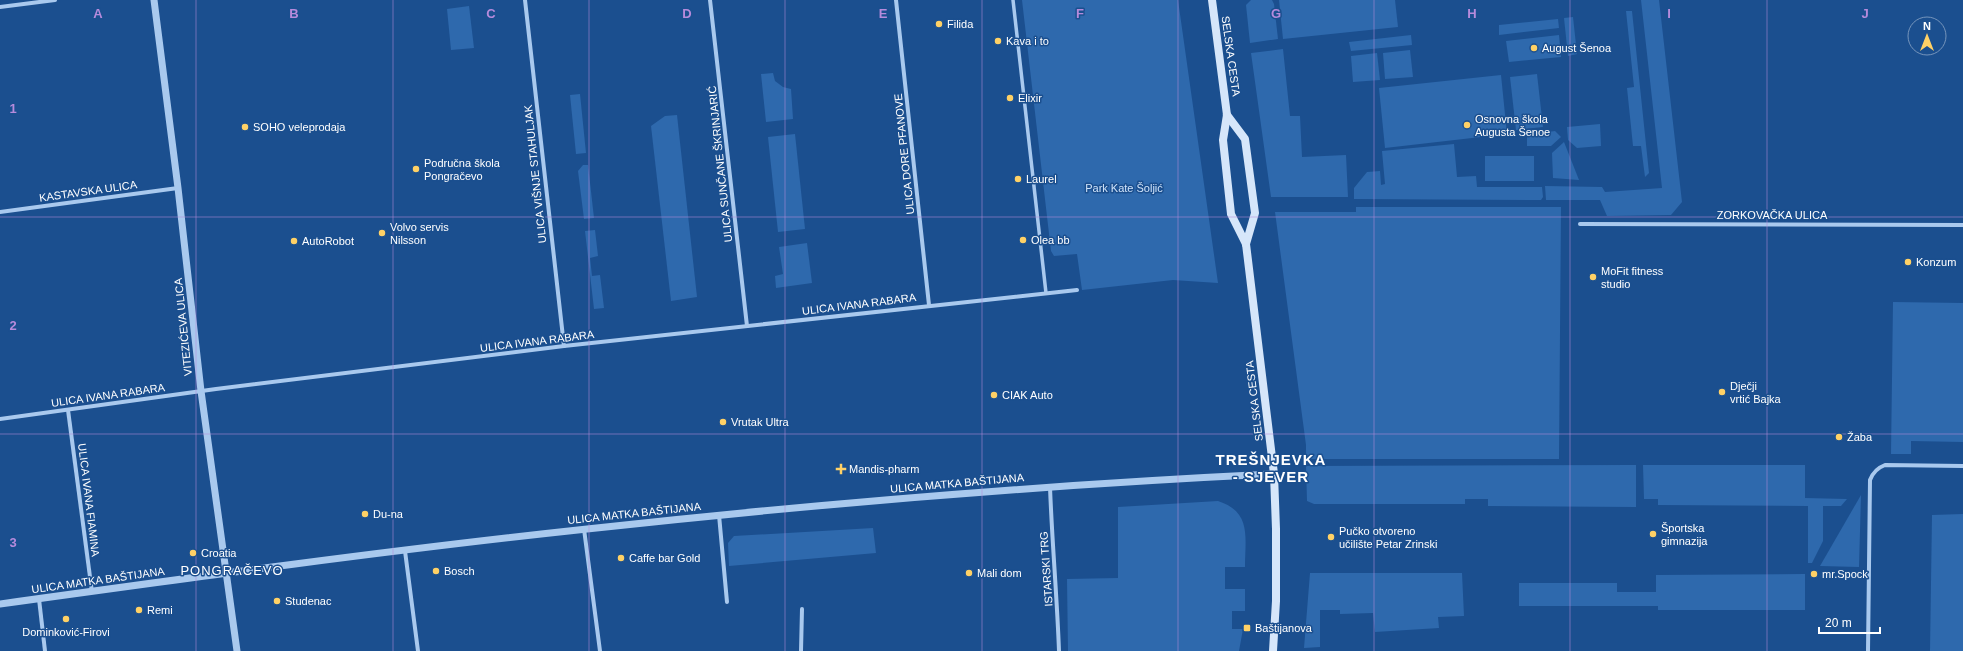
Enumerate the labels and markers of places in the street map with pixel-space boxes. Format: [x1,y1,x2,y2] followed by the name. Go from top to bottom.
[947,18,974,30] place label: Filida
[934,19,944,29] marker: Filida
[1006,35,1049,47] place label: Kava i to
[993,36,1003,46] marker: Kava i to
[1542,42,1612,54] place label: August Šenoa
[1529,43,1539,53] marker: August Šenoa
[1018,92,1042,104] place label: Elixir
[1005,93,1015,103] marker: Elixir
[1475,113,1550,138] place label: Osnovna škola Augusta Šenoe
[1462,120,1472,130] marker: Osnovna škola Augusta Šenoe
[253,121,346,133] place label: SOHO veleprodaja
[240,122,250,132] marker: SOHO veleprodaja
[424,157,501,182] place label: Područna škola Pongračevo
[411,164,421,174] marker: Područna škola Pongračevo
[1026,173,1057,185] place label: Laurel
[1013,174,1023,184] marker: Laurel
[390,221,449,246] place label: Volvo servis Nilsson
[377,228,387,238] marker: Volvo servis Nilsson
[1031,234,1070,246] place label: Olea bb
[302,235,354,247] place label: AutoRobot
[1018,235,1028,245] marker: Olea bb
[289,236,299,246] marker: AutoRobot
[1916,256,1956,268] place label: Konzum
[1903,257,1913,267] marker: Konzum
[1601,265,1664,290] place label: MoFit fitness studio
[1588,272,1598,282] marker: MoFit fitness studio
[1730,380,1782,405] place label: Dječji vrtić Bajka
[1717,387,1727,397] marker: Dječji vrtić Bajka
[1002,389,1053,401] place label: CIAK Auto
[989,390,999,400] marker: CIAK Auto
[731,416,790,428] place label: Vrutak Ultra
[718,417,728,427] marker: Vrutak Ultra
[1847,431,1873,443] place label: Žaba
[1834,432,1844,442] marker: Žaba
[849,463,919,475] place label: Mandis-pharm
[836,464,846,474] marker: Mandis-pharm
[373,508,404,520] place label: Du-na
[360,509,370,519] marker: Du-na
[1661,522,1708,547] place label: Športska gimnazija
[1339,525,1437,550] place label: Pučko otvoreno učilište Petar Zrinski
[1648,529,1658,539] marker: Športska gimnazija
[1326,532,1336,542] marker: Pučko otvoreno učilište Petar Zrinski
[201,547,237,559] place label: Croatia
[188,548,198,558] marker: Croatia
[629,552,700,564] place label: Caffe bar Gold
[616,553,626,563] marker: Caffe bar Gold
[444,565,475,577] place label: Bosch
[431,566,441,576] marker: Bosch
[977,567,1022,579] place label: Mali dom
[964,568,974,578] marker: Mali dom
[1822,568,1868,580] place label: mr.Spock
[1809,569,1819,579] marker: mr.Spock
[285,595,332,607] place label: Studenac
[272,596,282,606] marker: Studenac
[147,604,173,616] place label: Remi
[134,605,144,615] marker: Remi
[61,614,71,624] marker: Dominković-Firovi
[1255,622,1313,634] place label: Baštijanova
[1242,623,1252,633] marker: Baštijanova
[22,626,110,638] place label: Dominković-Firovi

